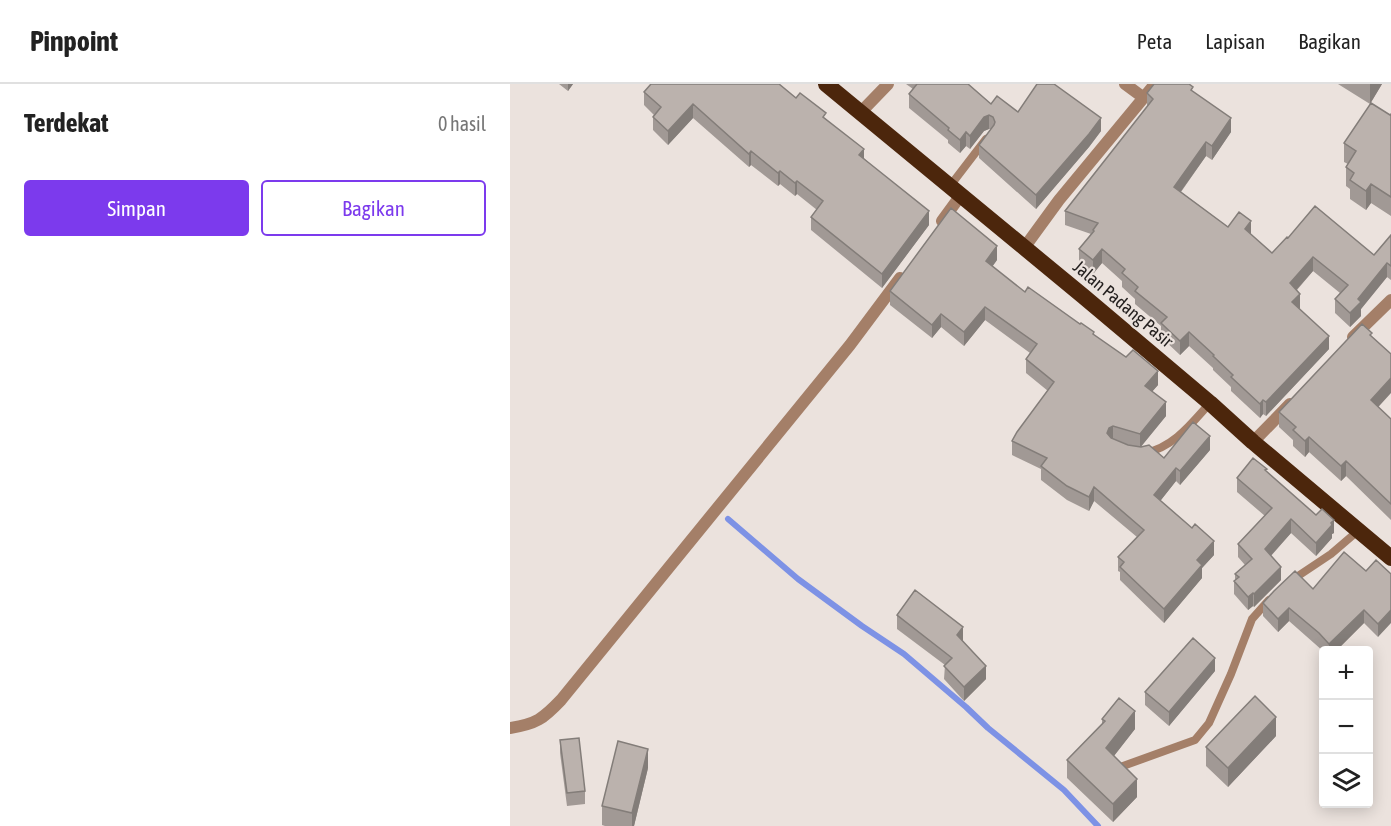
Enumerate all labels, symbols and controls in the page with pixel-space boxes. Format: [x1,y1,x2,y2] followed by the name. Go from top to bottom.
[30,25,118,57] text: Pinpoint
[1137,29,1172,53] text: Peta
[1205,29,1265,53] text: Lapisan
[1298,29,1361,53] text: Bagikan
[24,108,108,138] text: Terdekat
[438,112,486,135] text: 0 hasil
[24,180,249,236] button: Simpan
[261,180,486,236] button: Bagikan
[1069,256,1178,352] street label: Jalan Padang Pasir
[1319,646,1373,808] map controls
[1319,646,1373,700] button: +
[1319,700,1373,754] button: −
[1319,754,1373,808] button: layers

